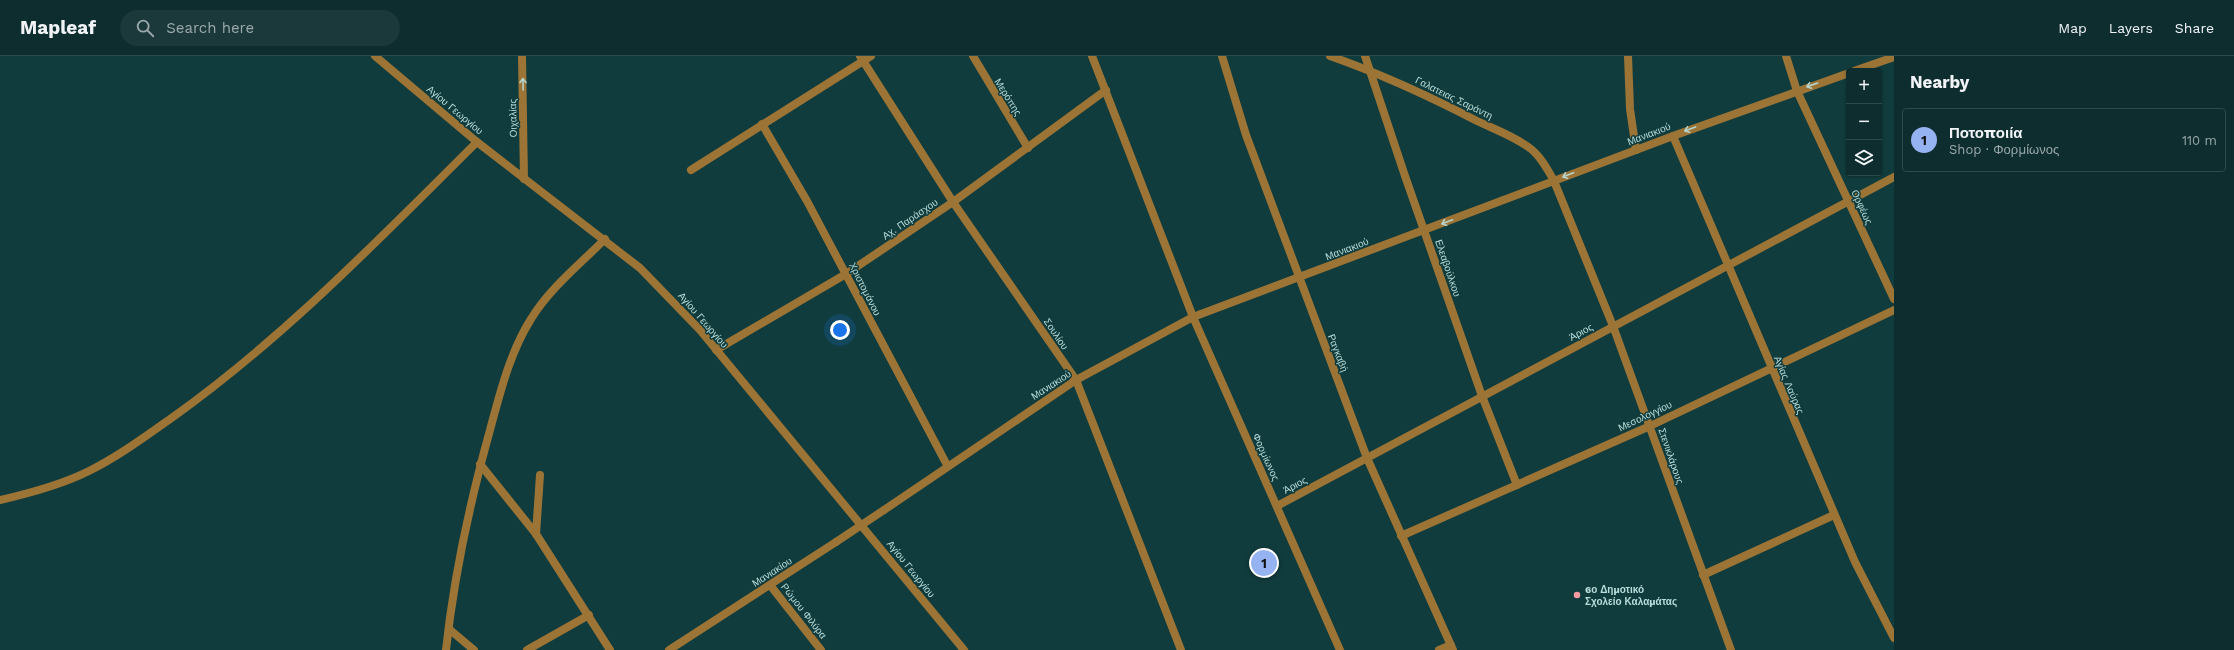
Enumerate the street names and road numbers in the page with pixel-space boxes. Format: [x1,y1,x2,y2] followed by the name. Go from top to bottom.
[1414,75,1494,121] street label: Γαλατειας Σαράντη
[992,76,1024,118] street label: Μερόπης
[425,83,485,137] street label: Αγίου Γεωργίου
[507,98,519,137] street label: Οιχαλίας
[1626,121,1672,147] street label: Μανιακιού
[1849,188,1875,226] street label: Ορφέως
[880,196,940,242] street label: Αχ. Παράσχου
[1324,236,1370,262] street label: Μανιακιού
[1433,238,1463,298] street label: Ελεαβούλκου
[847,261,883,317] street label: Χριστομάνου
[676,290,730,350] street label: Αγίου Γεωργίου
[1042,316,1070,352] street label: Σουλίου
[1567,321,1595,343] street label: Άριος
[1326,333,1350,373] street label: Ραγκαβή
[1772,354,1806,416] street label: Αγίας Λαύρας
[1029,368,1073,402] street label: Μανιακιού
[1616,399,1674,433] street label: Μεσολογγίου
[1656,427,1686,486] street label: Στενικλάρους
[1251,432,1281,483] street label: Φορμίωνος
[1281,474,1309,496] street label: Άριος
[885,538,937,600] street label: Αγίου Γεωργίου
[750,555,794,589] street label: Μανιακίου
[779,581,829,641] street label: Ρώμου Φιλύρα

